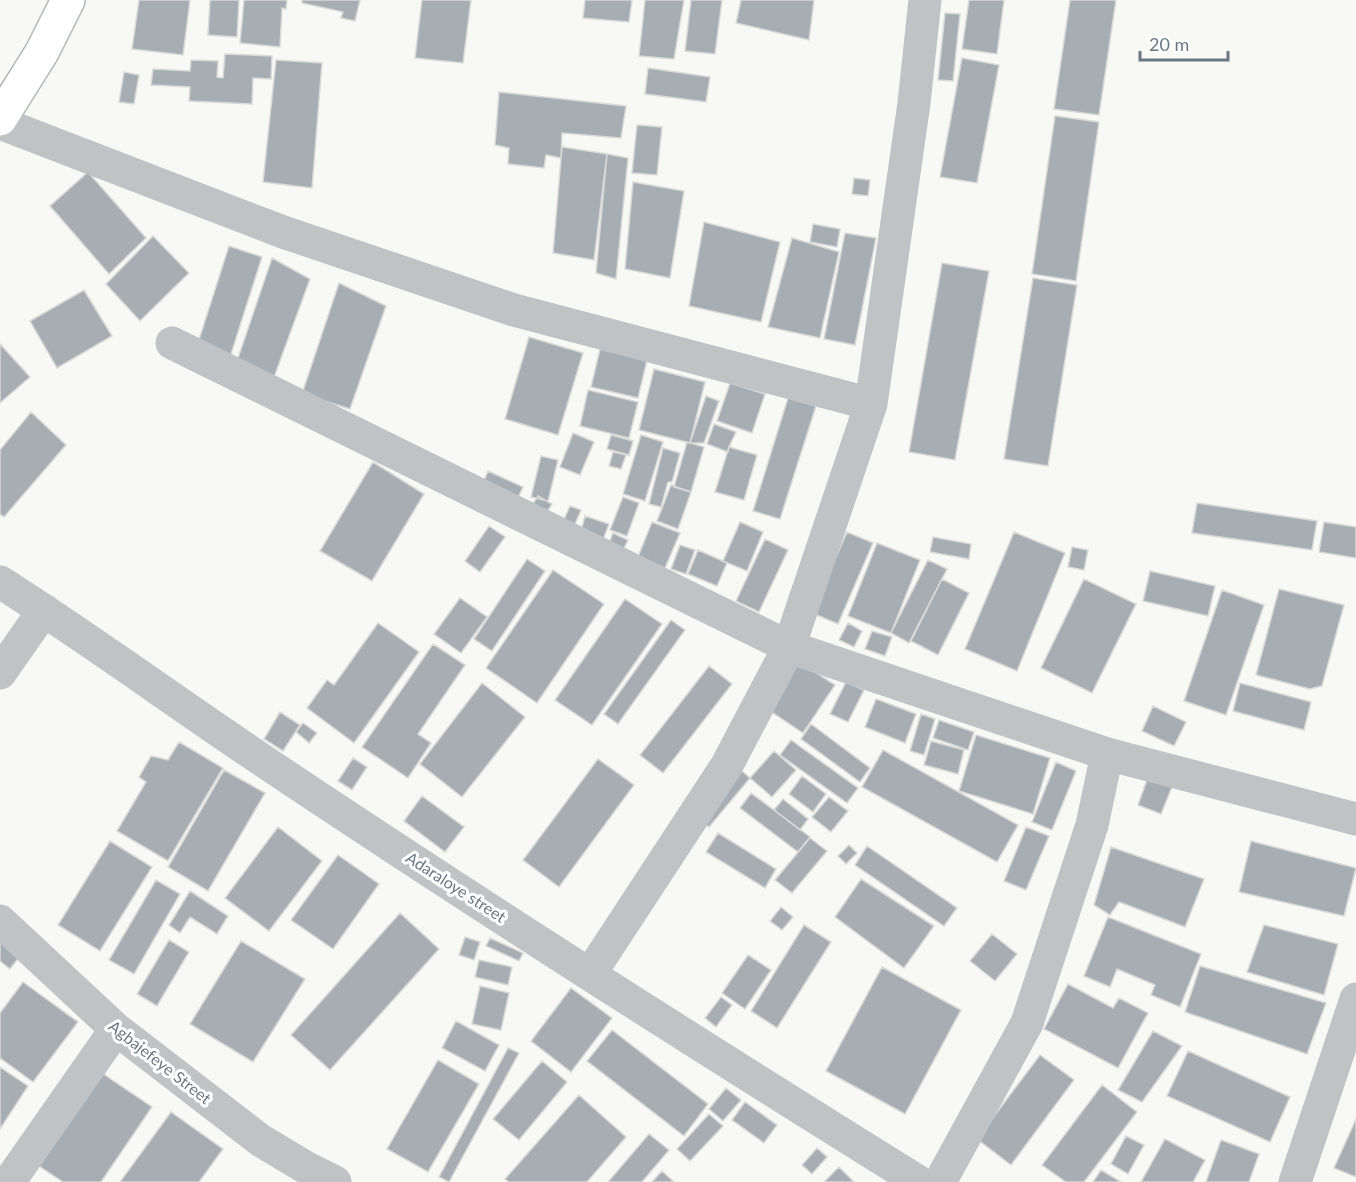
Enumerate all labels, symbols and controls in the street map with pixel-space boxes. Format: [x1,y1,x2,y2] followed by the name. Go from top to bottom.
[1140,24,1228,62] scale bar
[1149,33,1189,55] text: 20 m
[403,847,510,926] street label: Adaraloye street
[105,1016,215,1108] street label: Agbajefeye Street

